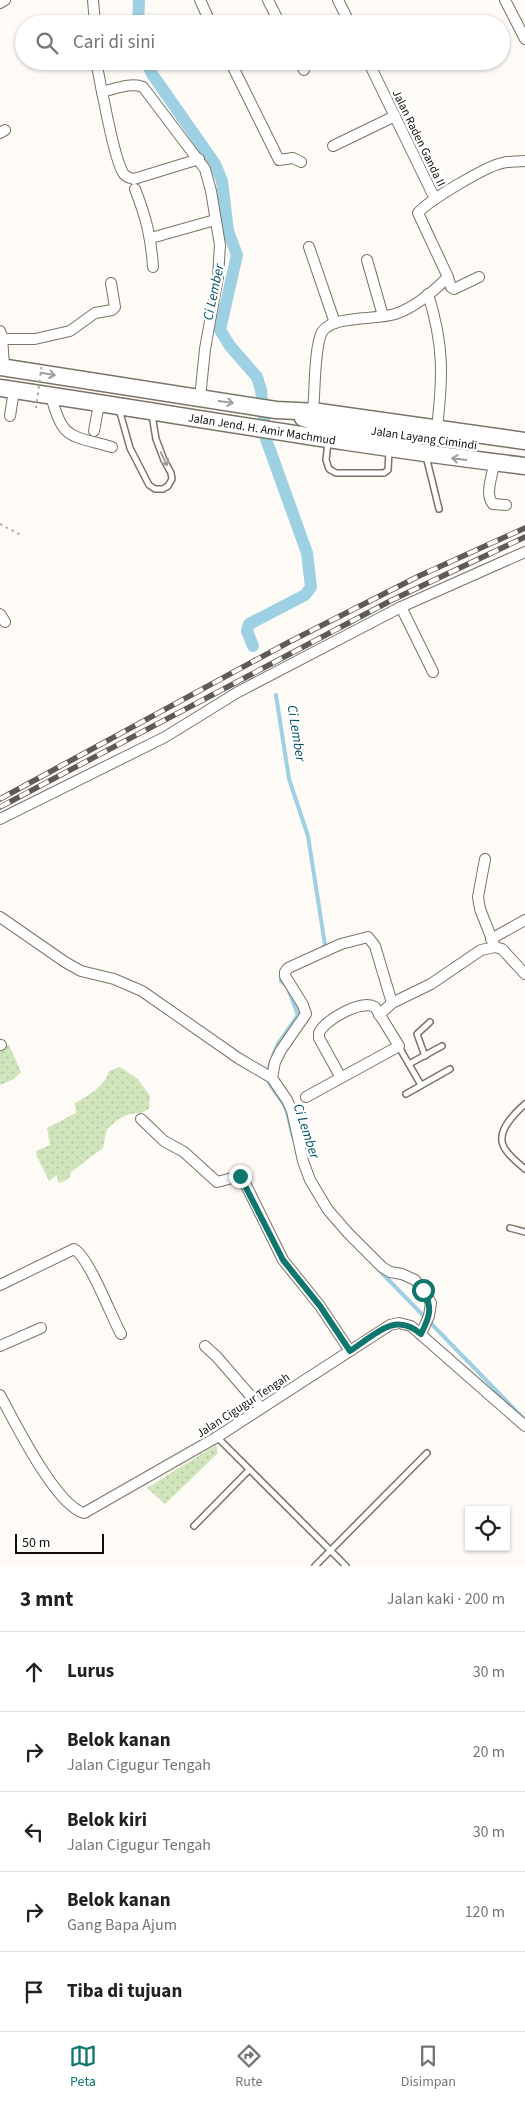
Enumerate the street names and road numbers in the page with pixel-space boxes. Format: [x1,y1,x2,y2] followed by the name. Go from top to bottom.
[388,87,449,189] street label: Jalan Raden Ganda II
[187,409,337,450] street label: Jalan Jend. H. Amir Machmud
[370,423,478,454] street label: Jalan Layang Cimindi
[193,1369,293,1442] street label: Jalan Cigugur Tengah

